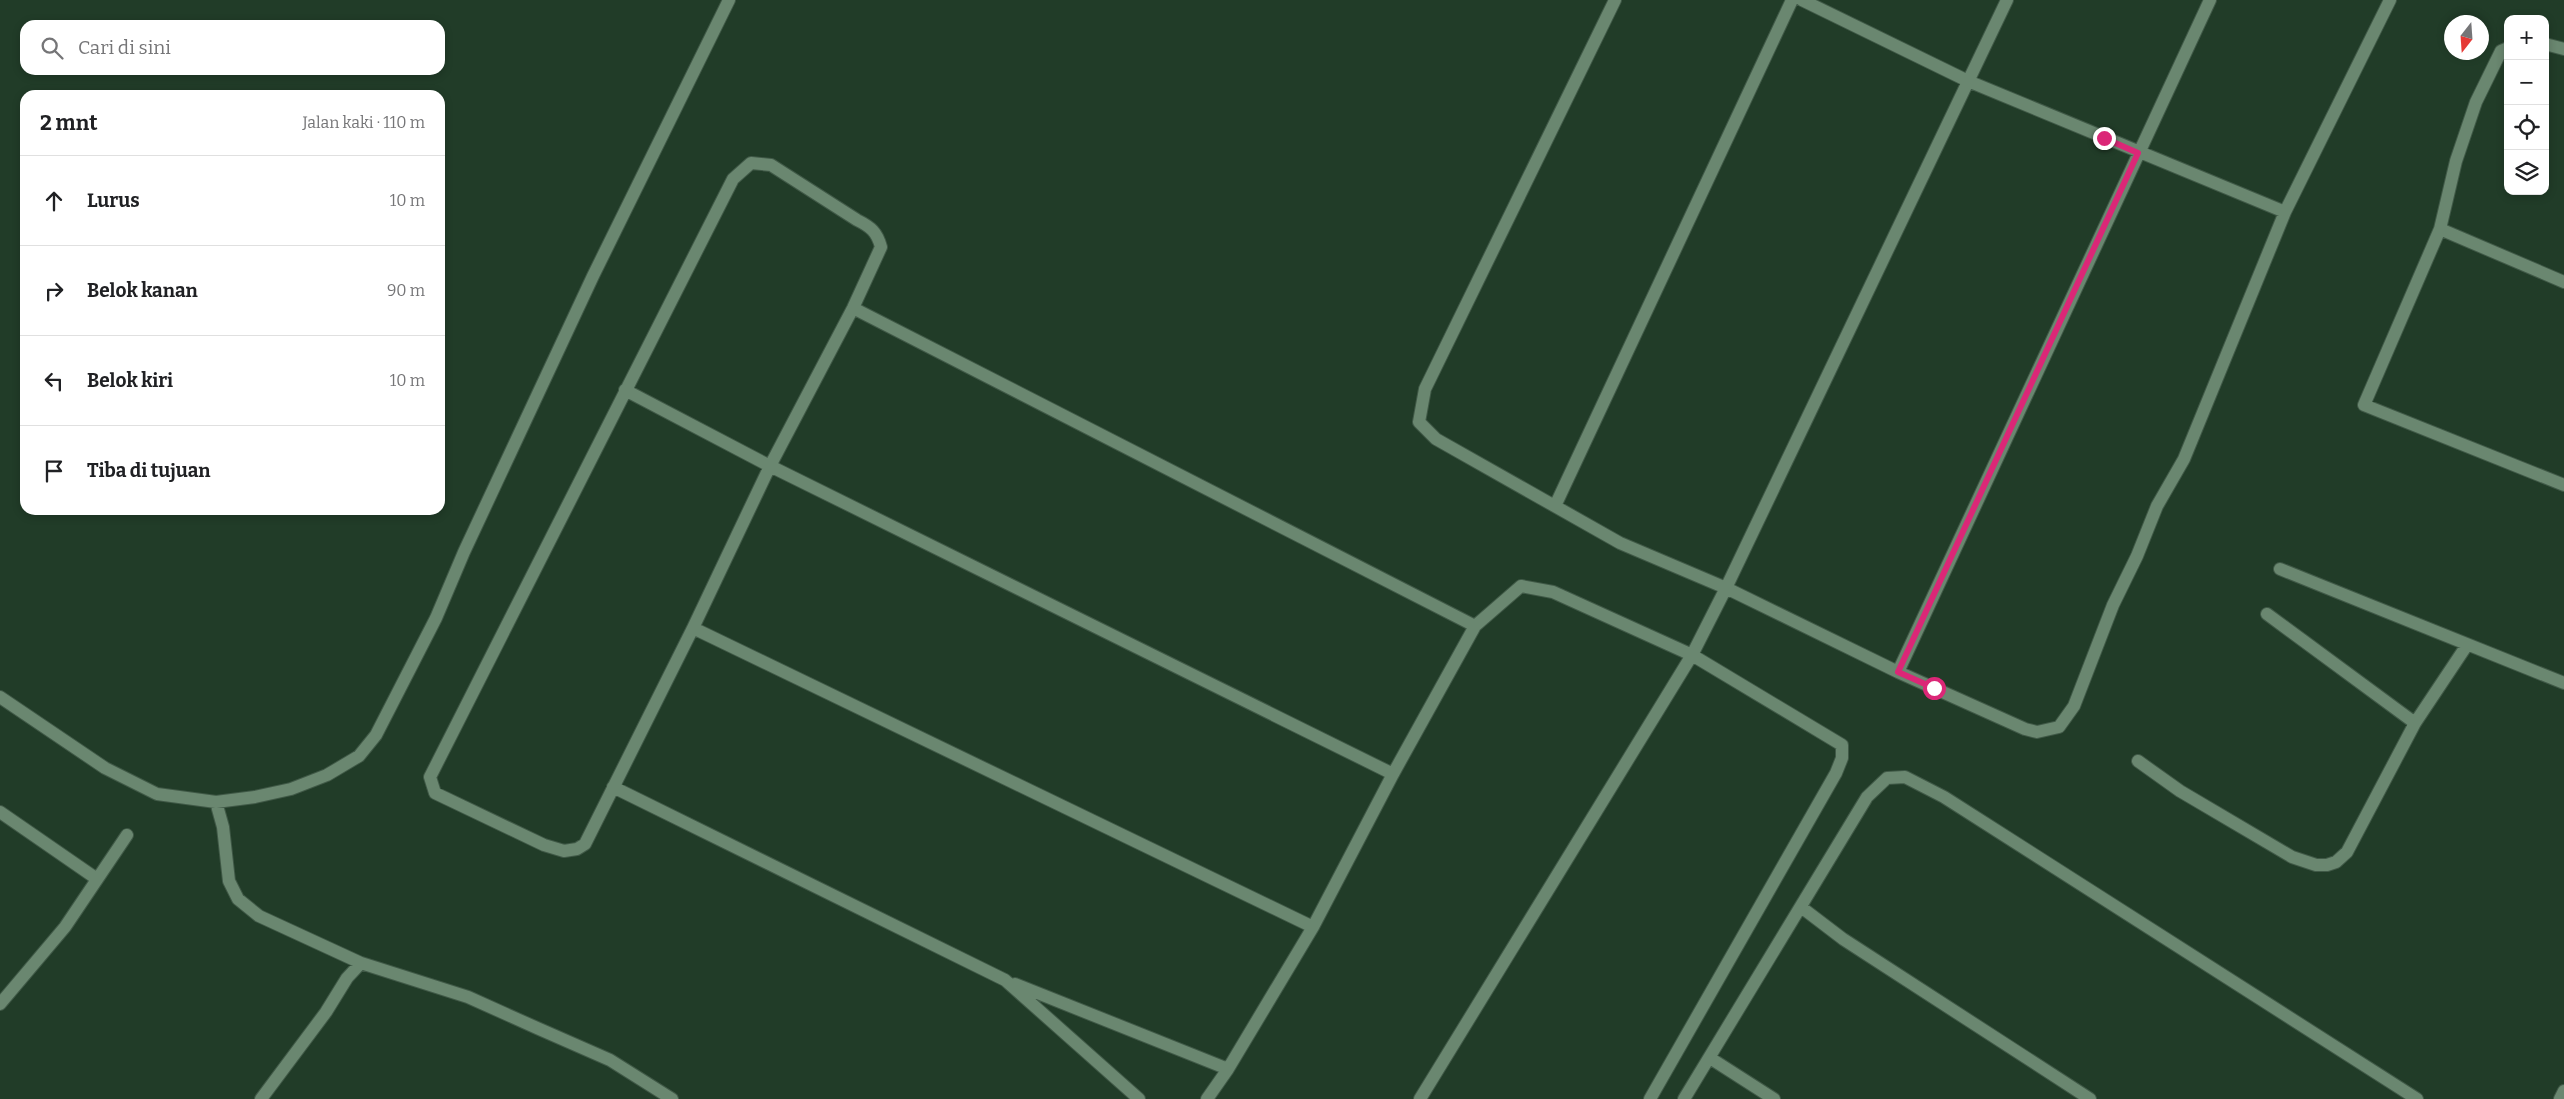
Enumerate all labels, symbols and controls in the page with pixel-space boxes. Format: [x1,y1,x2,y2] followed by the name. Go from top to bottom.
[2444,15,2489,60] north arrow
[2504,15,2549,195] map controls
[2504,15,2549,60] button: +
[20,20,445,75] search box
[38,34,66,62] icon: search
[78,36,171,59] text: Cari di sini
[2504,60,2549,105] button: −
[2504,105,2549,150] button: locate
[40,110,97,136] text: 2 mnt
[302,113,425,132] text: Jalan kaki · 110 m
[2093,127,2116,150] route end
[2504,150,2549,195] button: layers
[40,187,68,215] icon: ahead
[87,189,140,212] text: Lurus
[390,191,425,210] text: 10 m
[40,277,68,305] icon: right
[87,279,198,302] text: Belok kanan
[387,281,425,300] text: 90 m
[40,367,68,395] icon: left
[87,369,173,392] text: Belok kiri
[390,371,425,390] text: 10 m
[40,457,68,485] icon: arrive
[87,459,211,482] text: Tiba di tujuan
[1923,677,1946,700] route start

